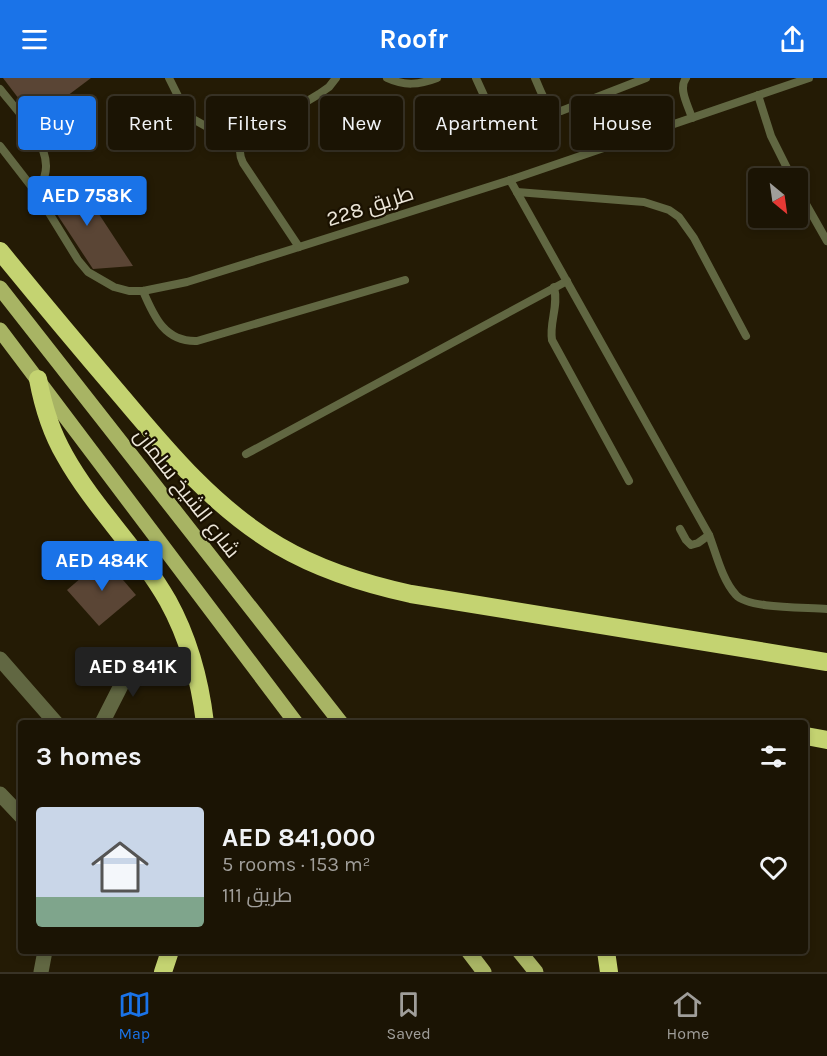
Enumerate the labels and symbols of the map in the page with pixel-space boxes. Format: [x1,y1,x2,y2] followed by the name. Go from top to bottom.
[748,168,808,228] north arrow
[25,176,149,227] pin: AED 758K
[323,181,417,232] street label: طريق 228
[127,423,245,564] street label: شارع الشيخ سلمان
[40,541,164,592] pin: AED 484K
[71,647,195,698] pin: AED 841K

